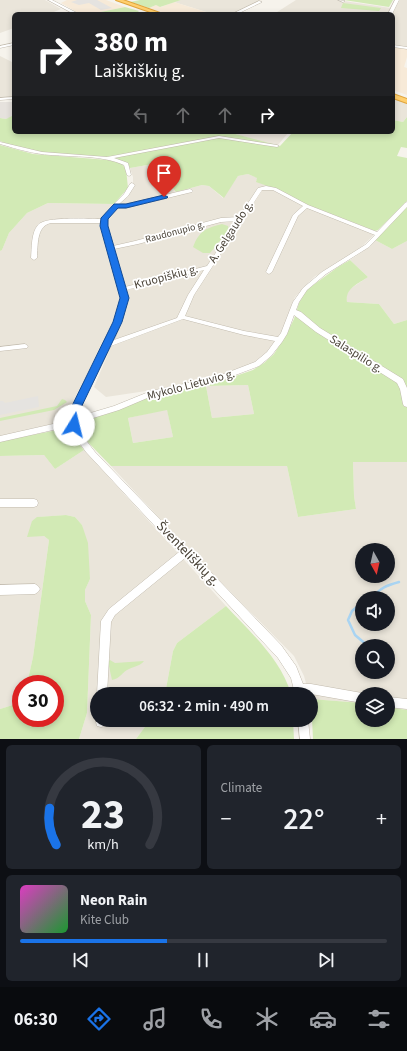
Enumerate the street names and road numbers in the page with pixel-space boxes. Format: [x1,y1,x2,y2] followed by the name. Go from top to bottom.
[204,197,258,267] street label: A. Gelgaudo g.
[144,217,206,247] street label: Raudonupio g.
[132,260,200,294] street label: Kruopiškių g.
[326,331,386,377] street label: Salaspilio g.
[145,365,237,405] street label: Mykolo Lietuvio g.
[152,517,224,591] street label: Šventeliškių g.

